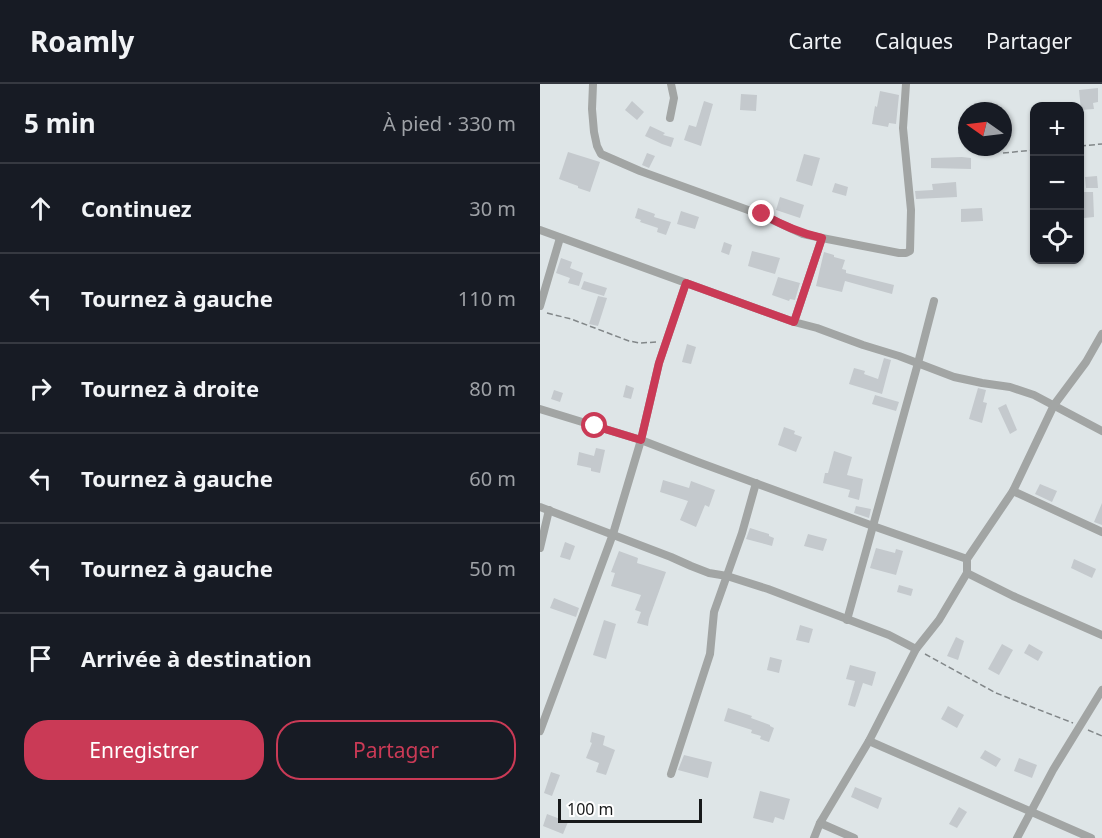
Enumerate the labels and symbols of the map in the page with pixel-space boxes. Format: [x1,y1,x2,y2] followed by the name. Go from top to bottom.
[958,102,1012,156] north arrow
[748,200,774,226] route end
[581,412,607,438] route start
[558,796,702,824] scale bar

